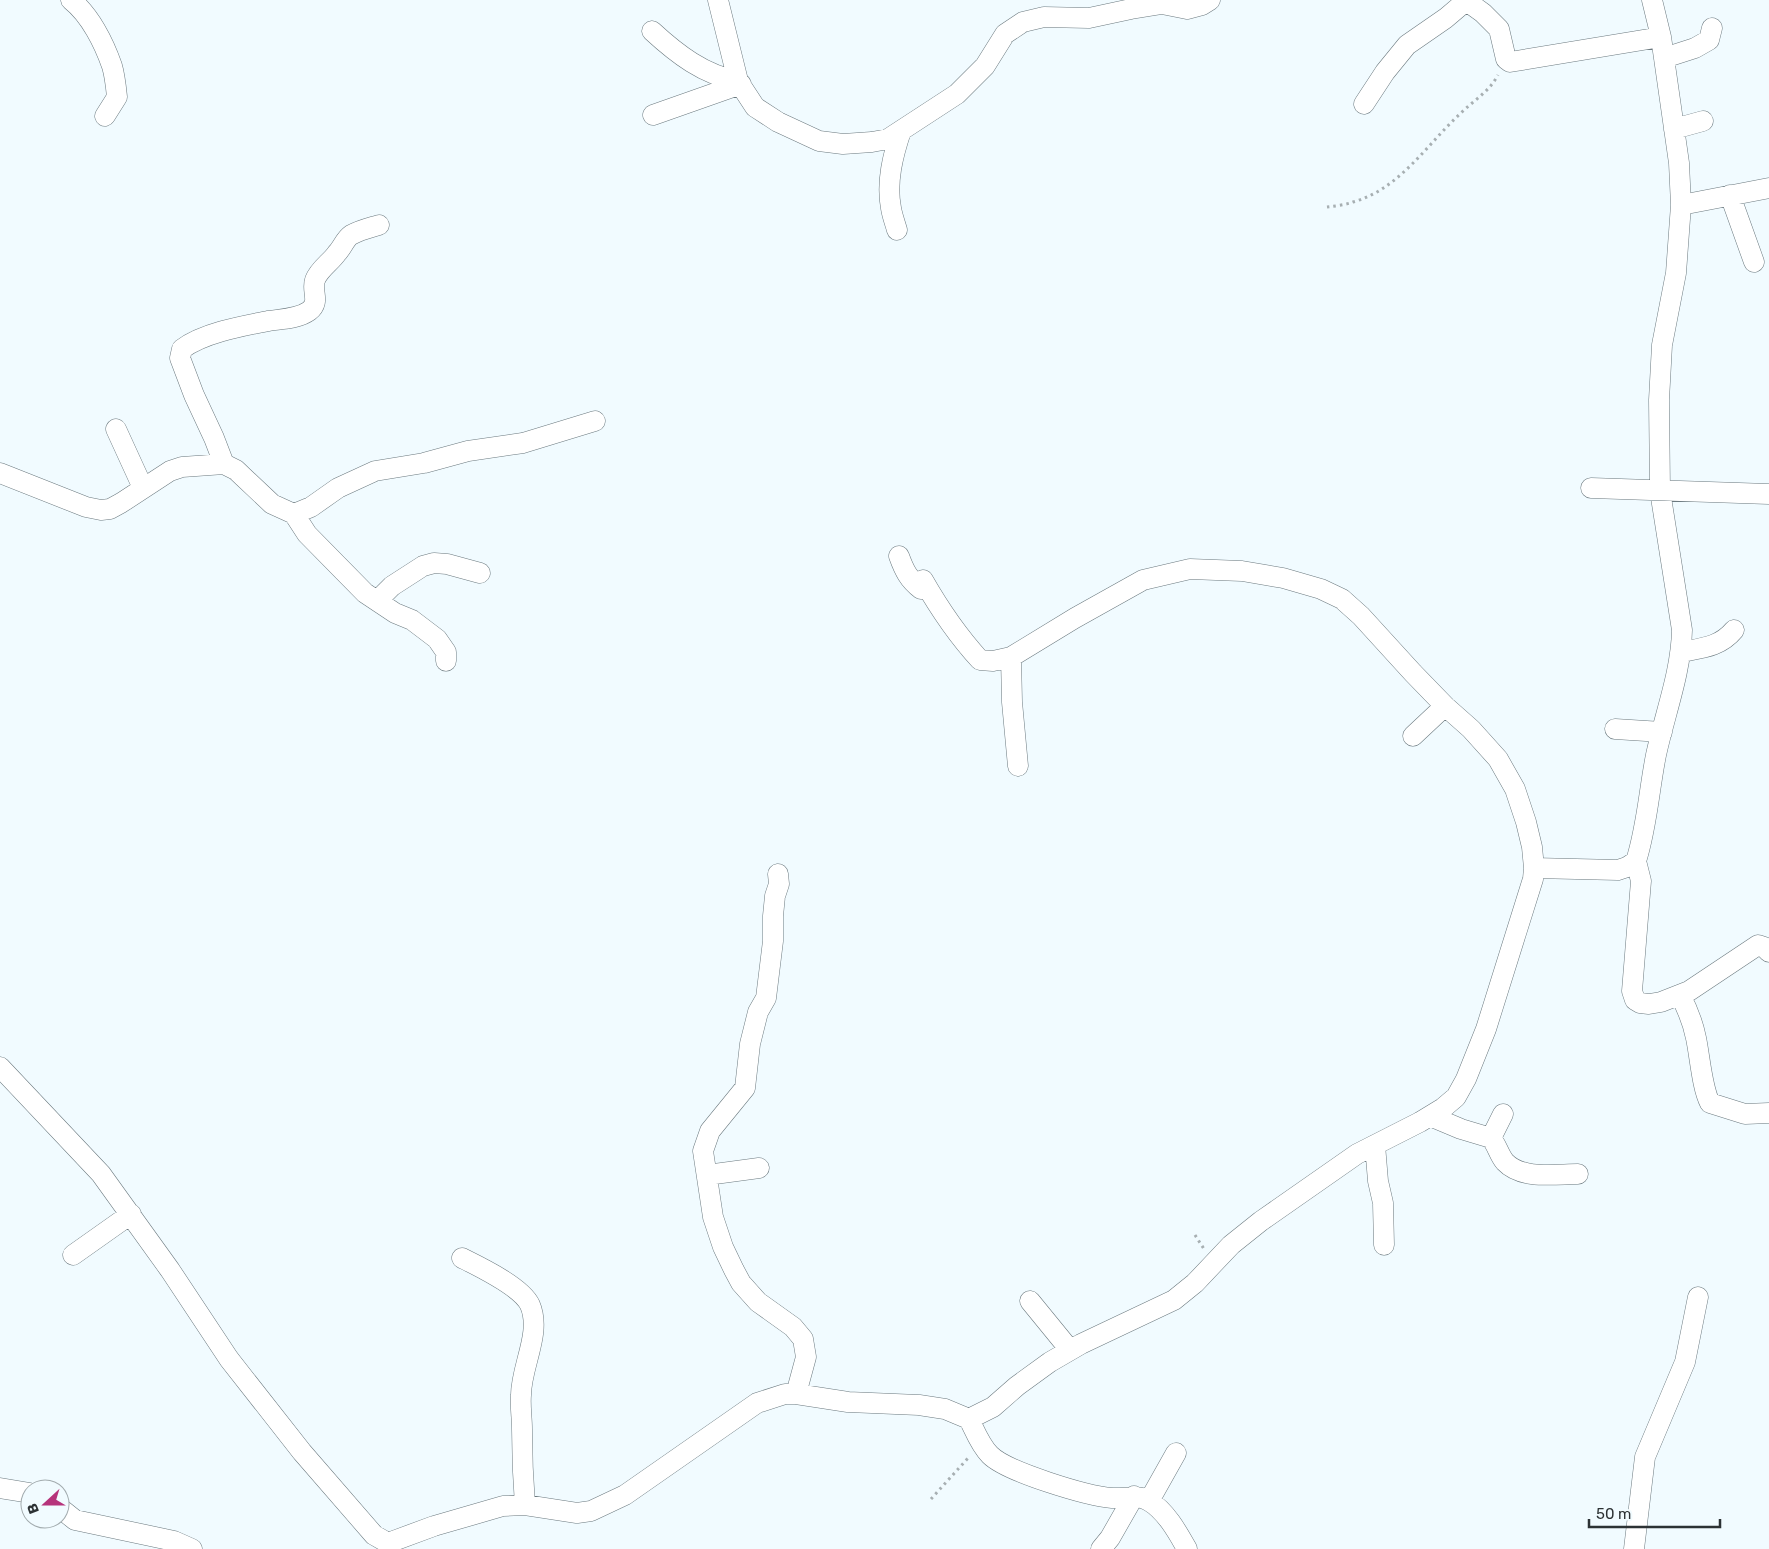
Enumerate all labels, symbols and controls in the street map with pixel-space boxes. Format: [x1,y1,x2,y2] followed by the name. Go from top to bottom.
[20,1479,70,1529] north arrow
[1589,1496,1720,1528] scale bar
[24,1501,43,1516] text: B
[1596,1505,1631,1523] text: 50 m

